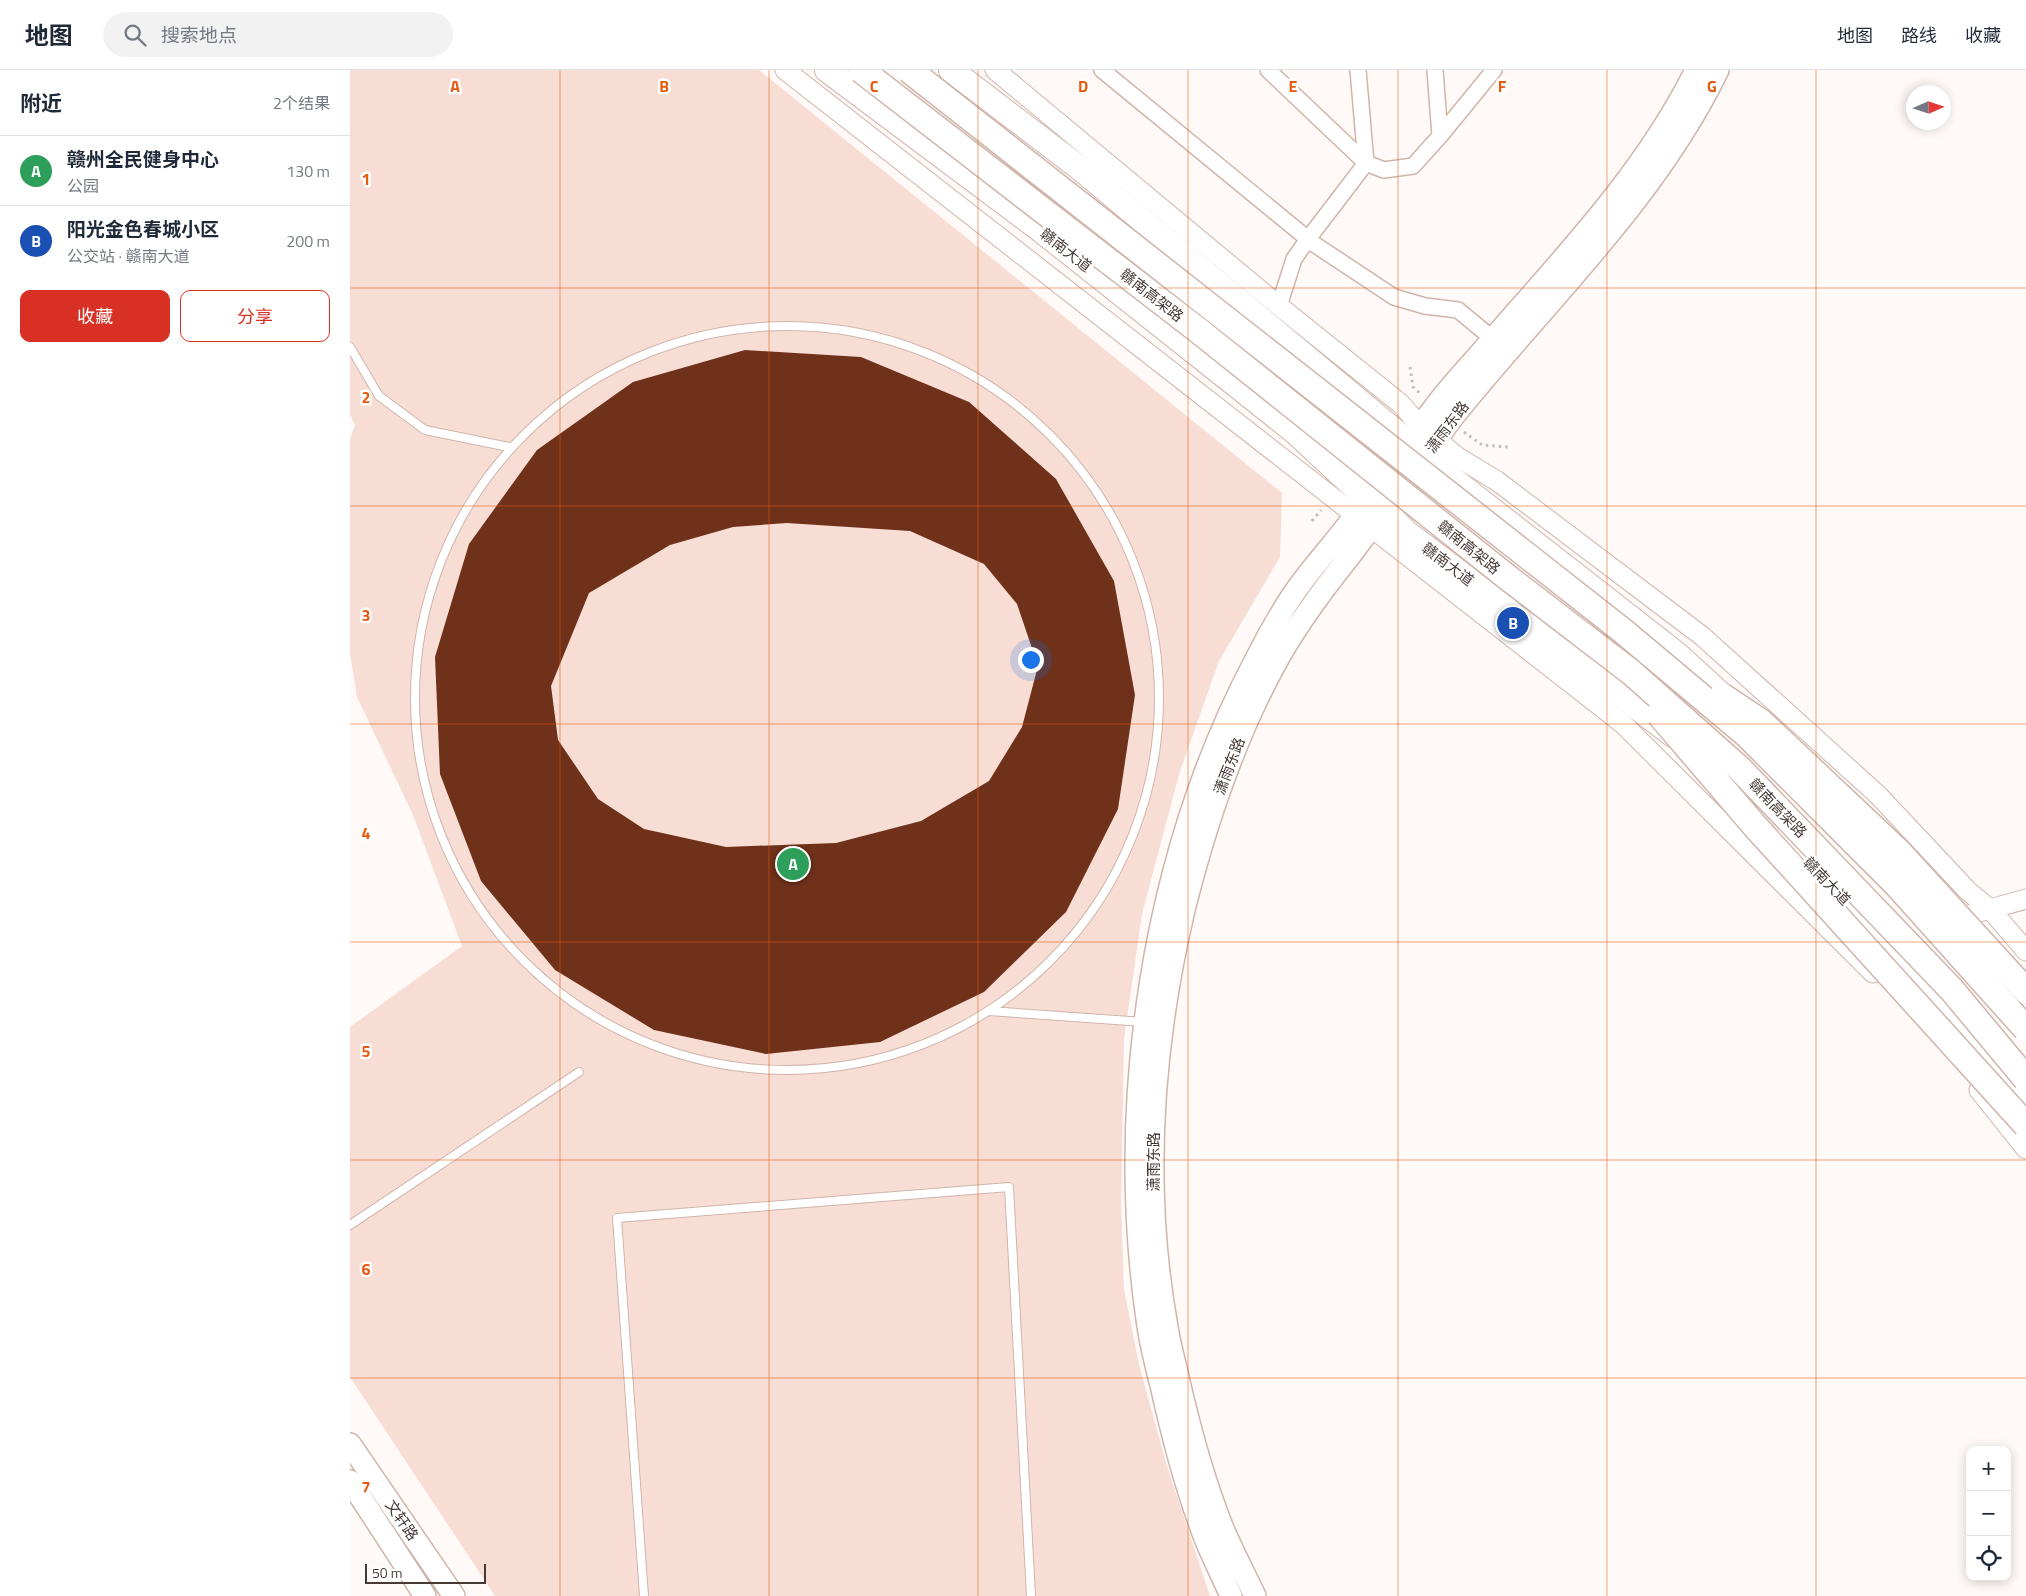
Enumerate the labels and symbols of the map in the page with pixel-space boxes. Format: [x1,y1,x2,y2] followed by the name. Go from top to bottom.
[450,74,460,98] text: A
[659,74,669,98] text: B
[870,74,879,98] text: C
[1078,74,1088,98] text: D
[1289,74,1298,98] text: E
[1498,74,1507,98] text: F
[1707,74,1717,98] text: G
[1906,85,1951,130] north arrow
[362,167,370,191] text: 1
[1035,222,1097,278] street label: 赣南大道
[1115,263,1189,327] street label: 赣南高架路
[362,385,370,409] text: 2
[1420,396,1474,458] street label: 潇雨东路
[1433,514,1505,580] street label: 赣南高架路
[1417,537,1479,591] street label: 赣南大道
[362,603,370,627] text: 3
[1497,604,1529,642] pin: B
[1018,647,1044,673] your location
[1208,734,1250,798] street label: 潇雨东路
[1744,773,1812,843] street label: 赣南高架路
[362,821,371,845] text: 4
[777,845,809,883] pin: A
[1798,851,1856,911] street label: 赣南大道
[362,1039,371,1063] text: 5
[1142,1132,1165,1192] street label: 潇雨东路
[362,1257,371,1281] text: 6
[362,1475,370,1499] text: 7
[380,1495,424,1545] street label: 文轩路
[365,1561,486,1584] scale bar

